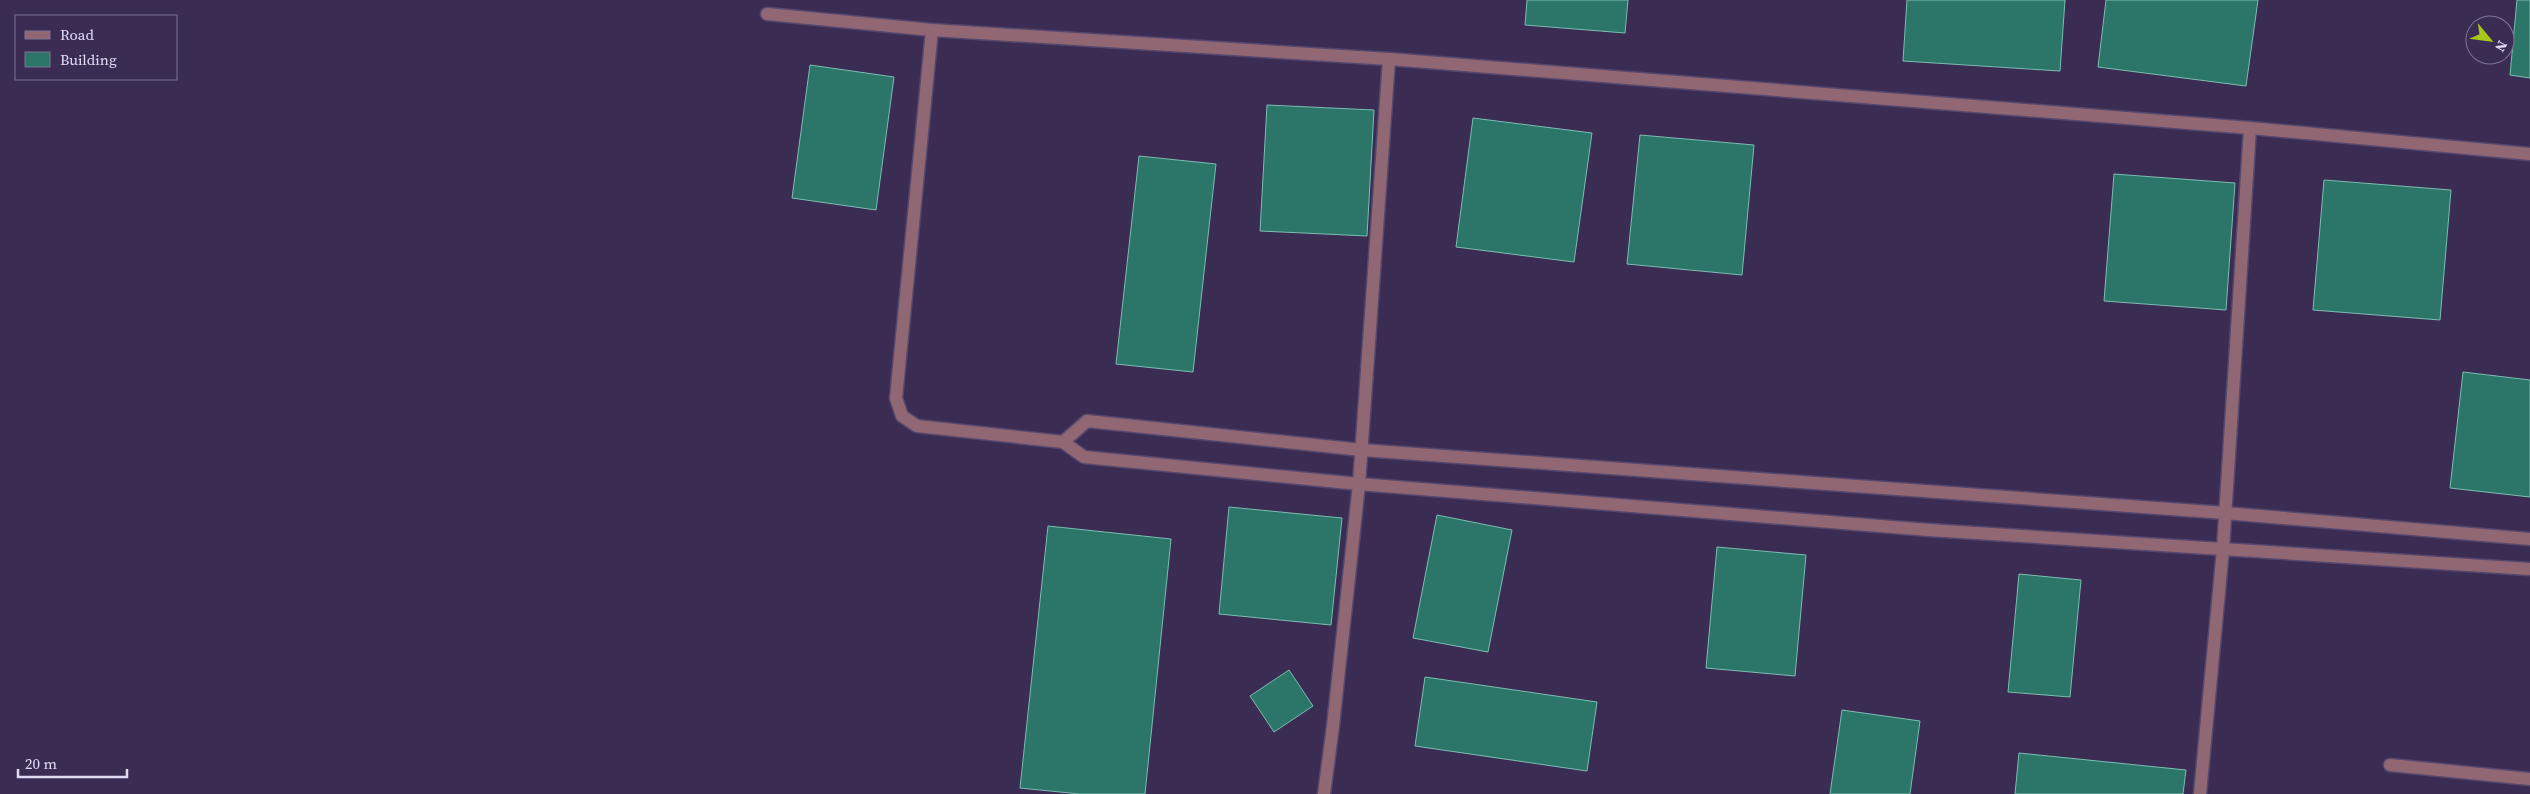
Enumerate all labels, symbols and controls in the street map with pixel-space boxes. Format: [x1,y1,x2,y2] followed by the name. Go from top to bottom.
[15,15,178,80] legend
[2465,15,2515,65] north arrow
[60,24,94,45] text: Road
[2490,37,2513,56] text: N
[60,49,117,70] text: Building
[18,746,126,778] scale bar
[25,753,57,774] text: 20 m

